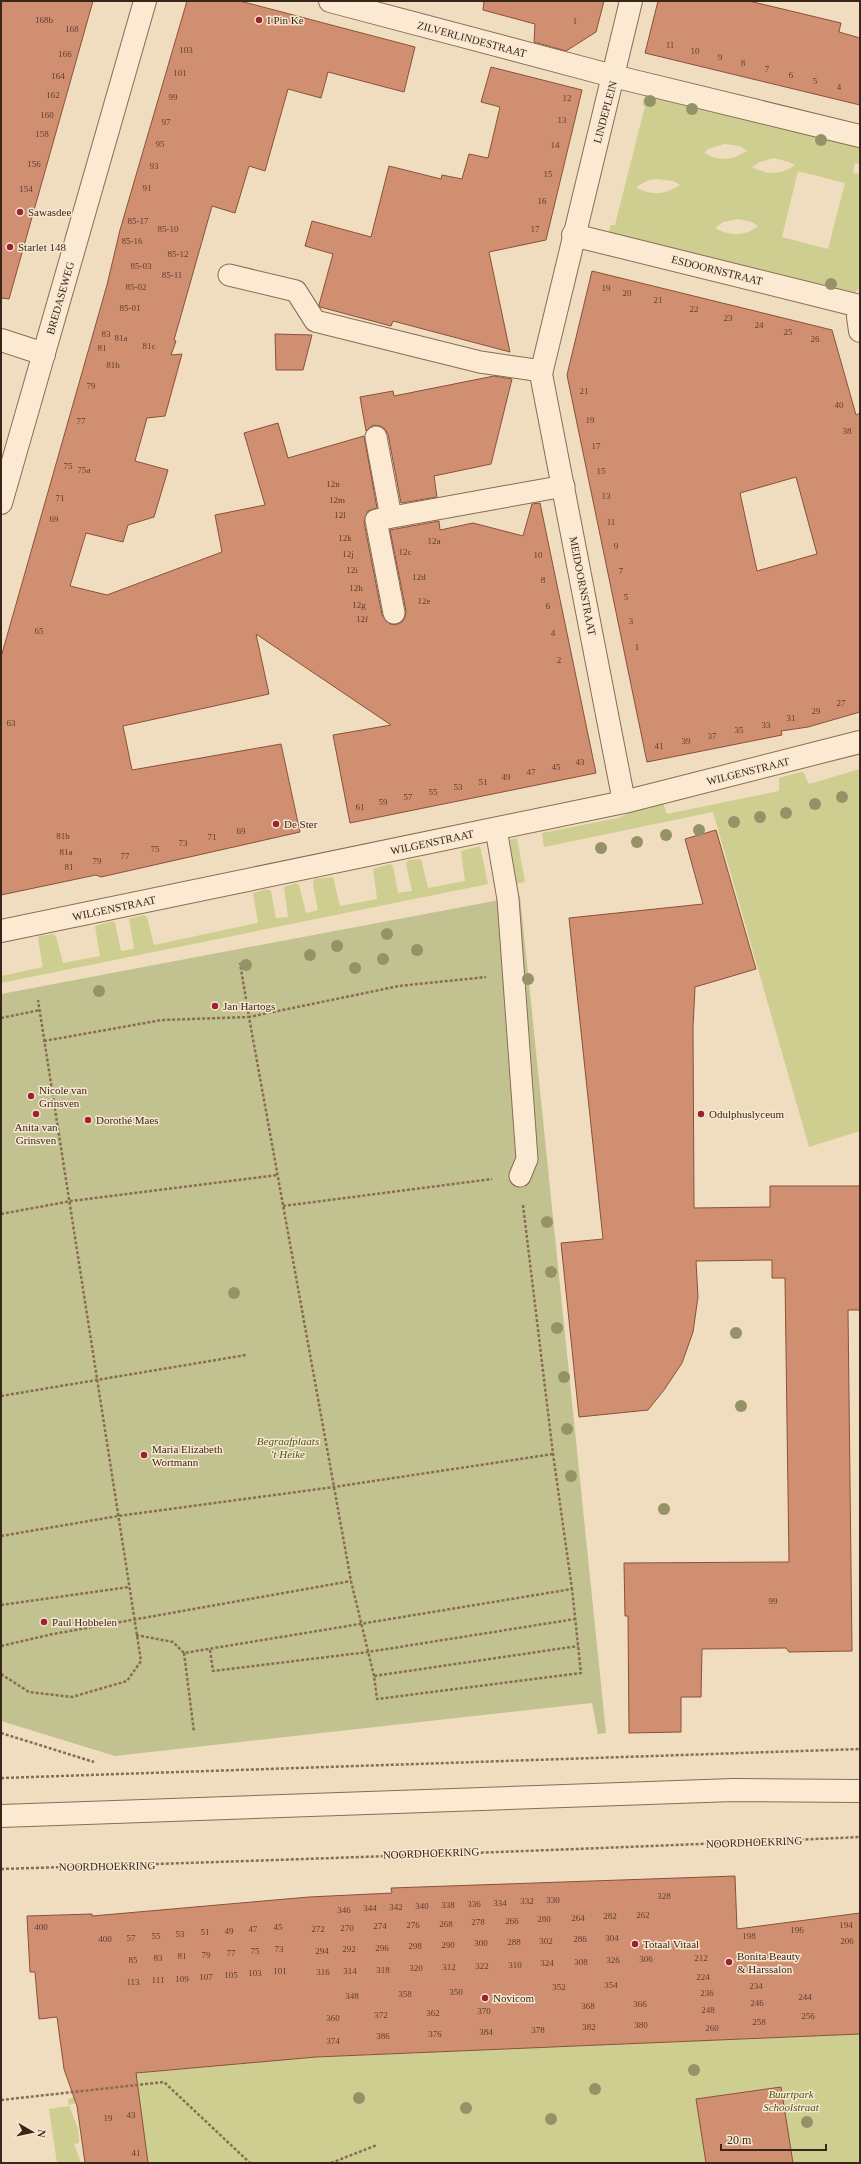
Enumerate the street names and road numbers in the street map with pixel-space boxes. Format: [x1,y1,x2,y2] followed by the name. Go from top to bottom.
[416,19,528,59] street label: ZILVERLINDESTRAAT
[591,79,619,145] street label: LINDEPLEIN
[670,253,764,287] street label: ESDOORNSTRAAT
[44,260,76,336] street label: BREDASEWEG
[567,535,599,637] street label: MEIDOORNSTRAAT
[705,755,791,787] street label: WILGENSTRAAT
[389,827,475,857] street label: WILGENSTRAAT
[71,893,157,923] street label: WILGENSTRAAT
[706,1834,803,1850] street label: NOORDHOEKRING
[383,1845,480,1861] street label: NOORDHOEKRING
[59,1859,155,1873] street label: NOORDHOEKRING

